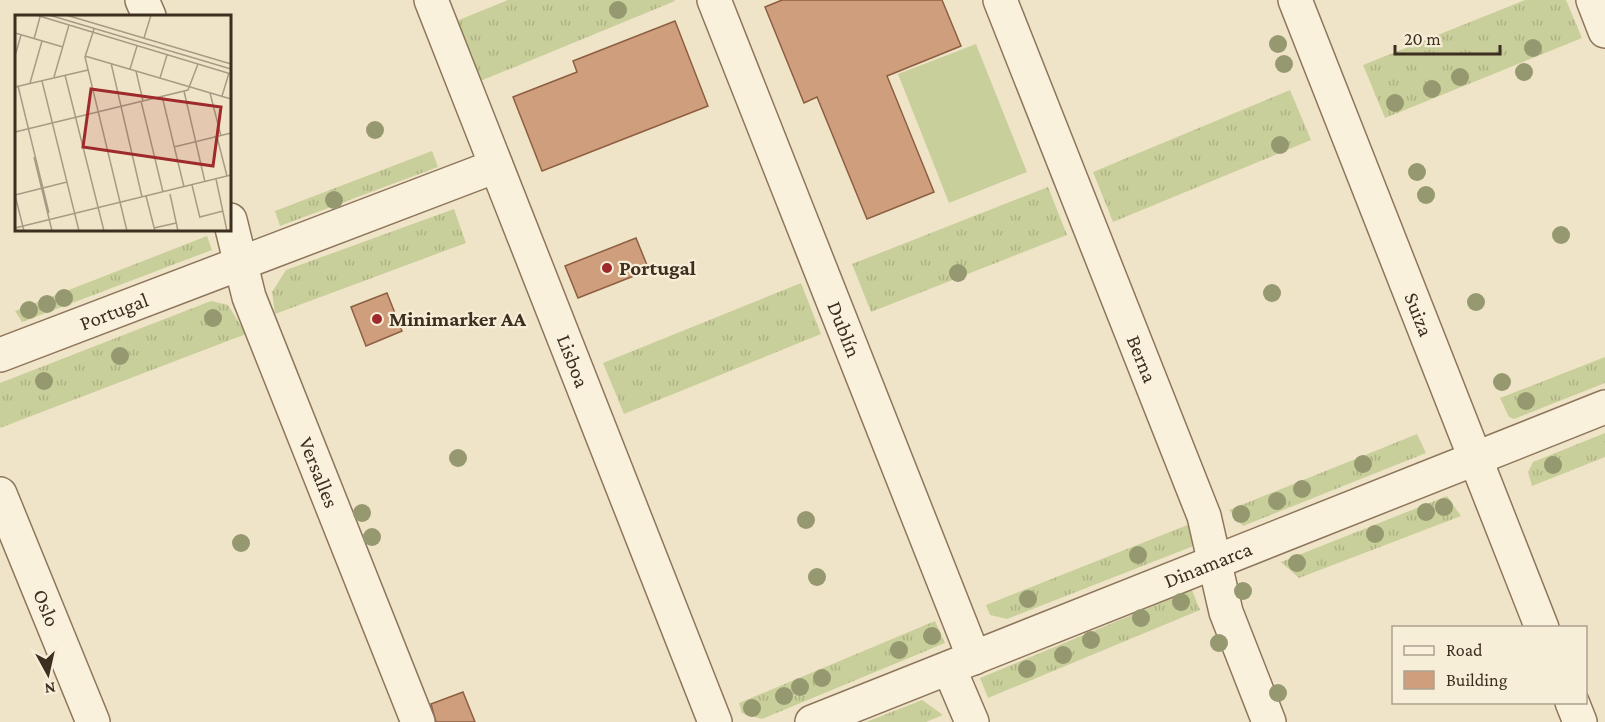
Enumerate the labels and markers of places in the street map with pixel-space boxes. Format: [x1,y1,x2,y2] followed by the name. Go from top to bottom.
[619,256,696,280] place label: Portugal
[600,261,614,275] marker: Portugal
[389,307,526,331] place label: Minimarker AA
[370,312,384,326] marker: Minimarker AA

